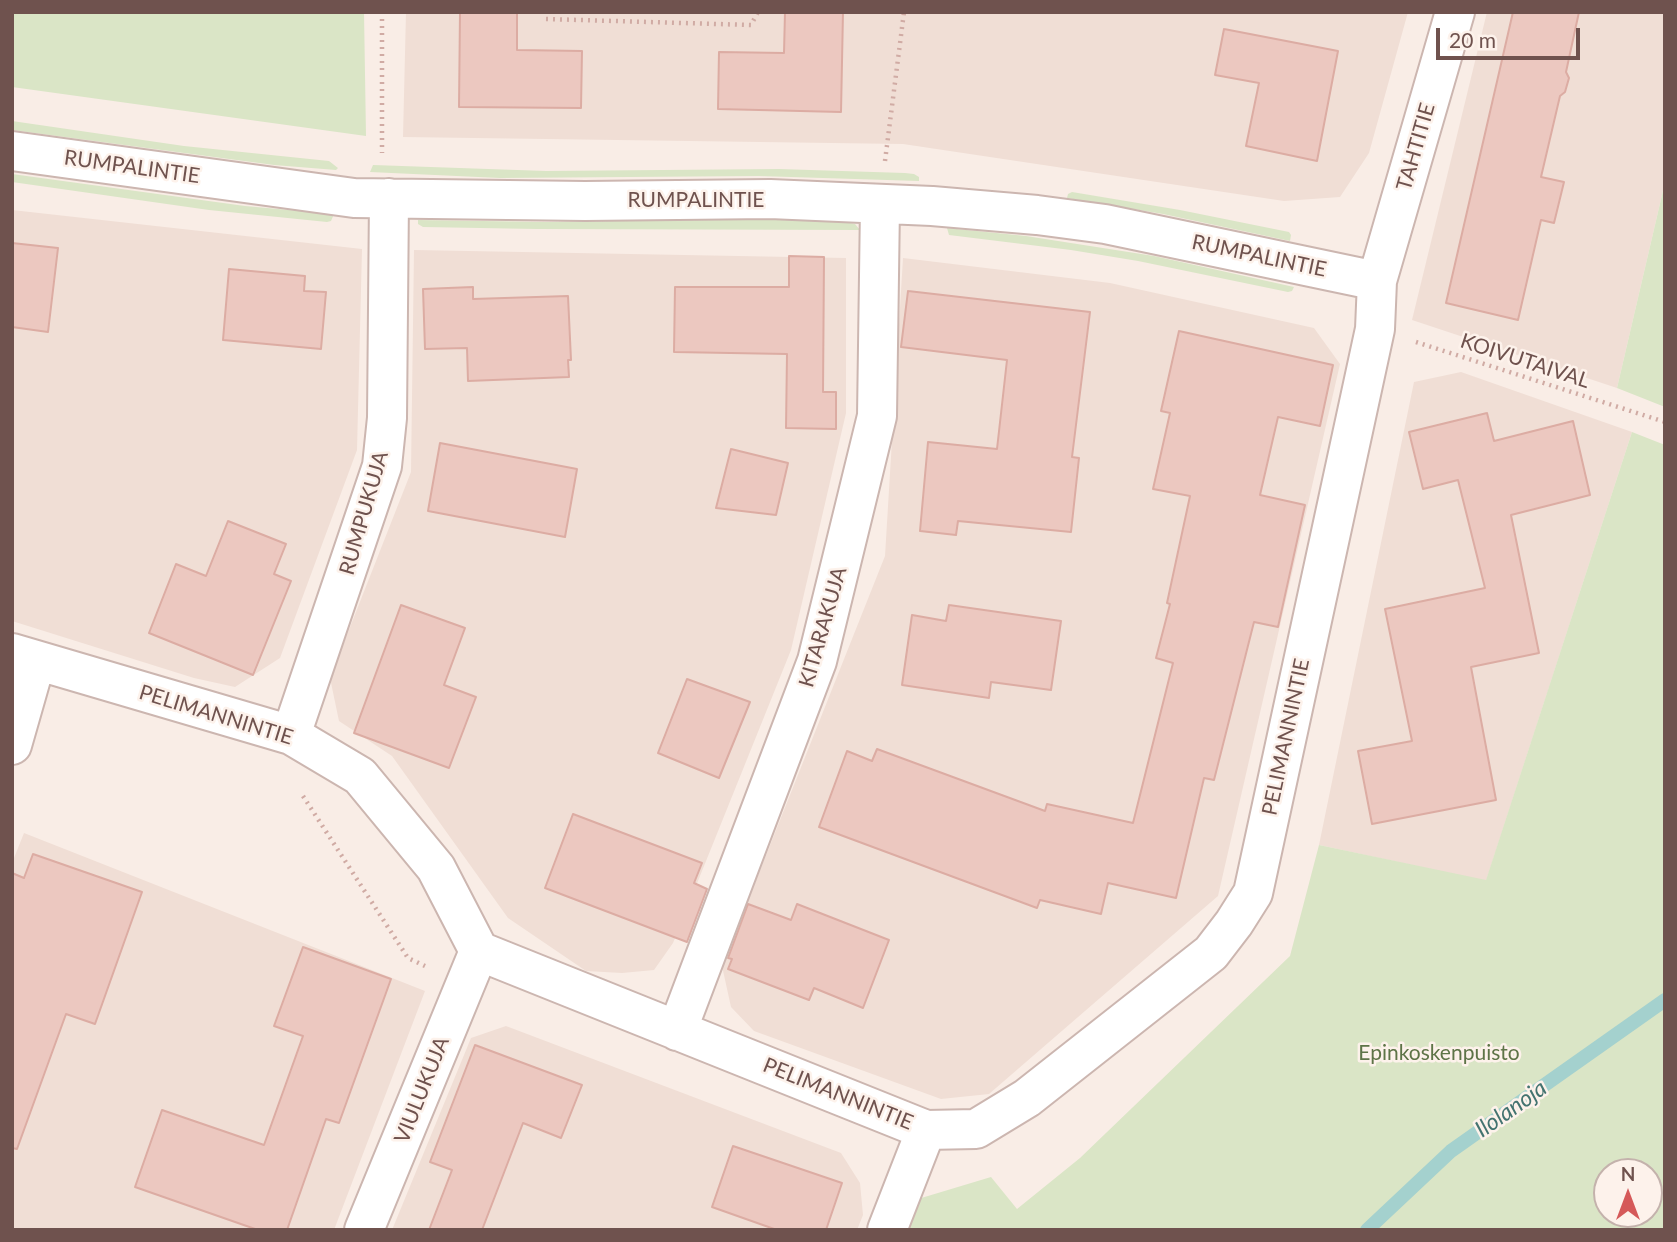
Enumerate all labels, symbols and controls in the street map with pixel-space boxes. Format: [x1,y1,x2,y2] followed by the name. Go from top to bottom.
[1439,14,1582,58] scale bar
[1449,27,1496,52] text: 20 m
[1392,100,1440,194] street label: TAHTITIE
[62,145,202,189] street label: RUMPALINTIE
[628,187,764,213] street label: RUMPALINTIE
[1189,229,1329,283] street label: RUMPALINTIE
[1457,328,1593,394] street label: KOIVUTAIVAL
[334,448,394,578] street label: RUMPUKUJA
[794,564,852,690] street label: KITARAKUJA
[1257,656,1315,818] street label: PELIMANNINTIE
[136,680,296,750] street label: PELIMANNINTIE
[389,1033,455,1147] street label: VIULUKUJA
[1358,1040,1520,1066] park label: Epinkoskenpuisto
[759,1052,917,1136] street label: PELIMANNINTIE
[1470,1074,1552,1144] water label: Ilolanoja
[1593,1158,1663,1228] north arrow
[1621,1162,1635,1185] text: N

